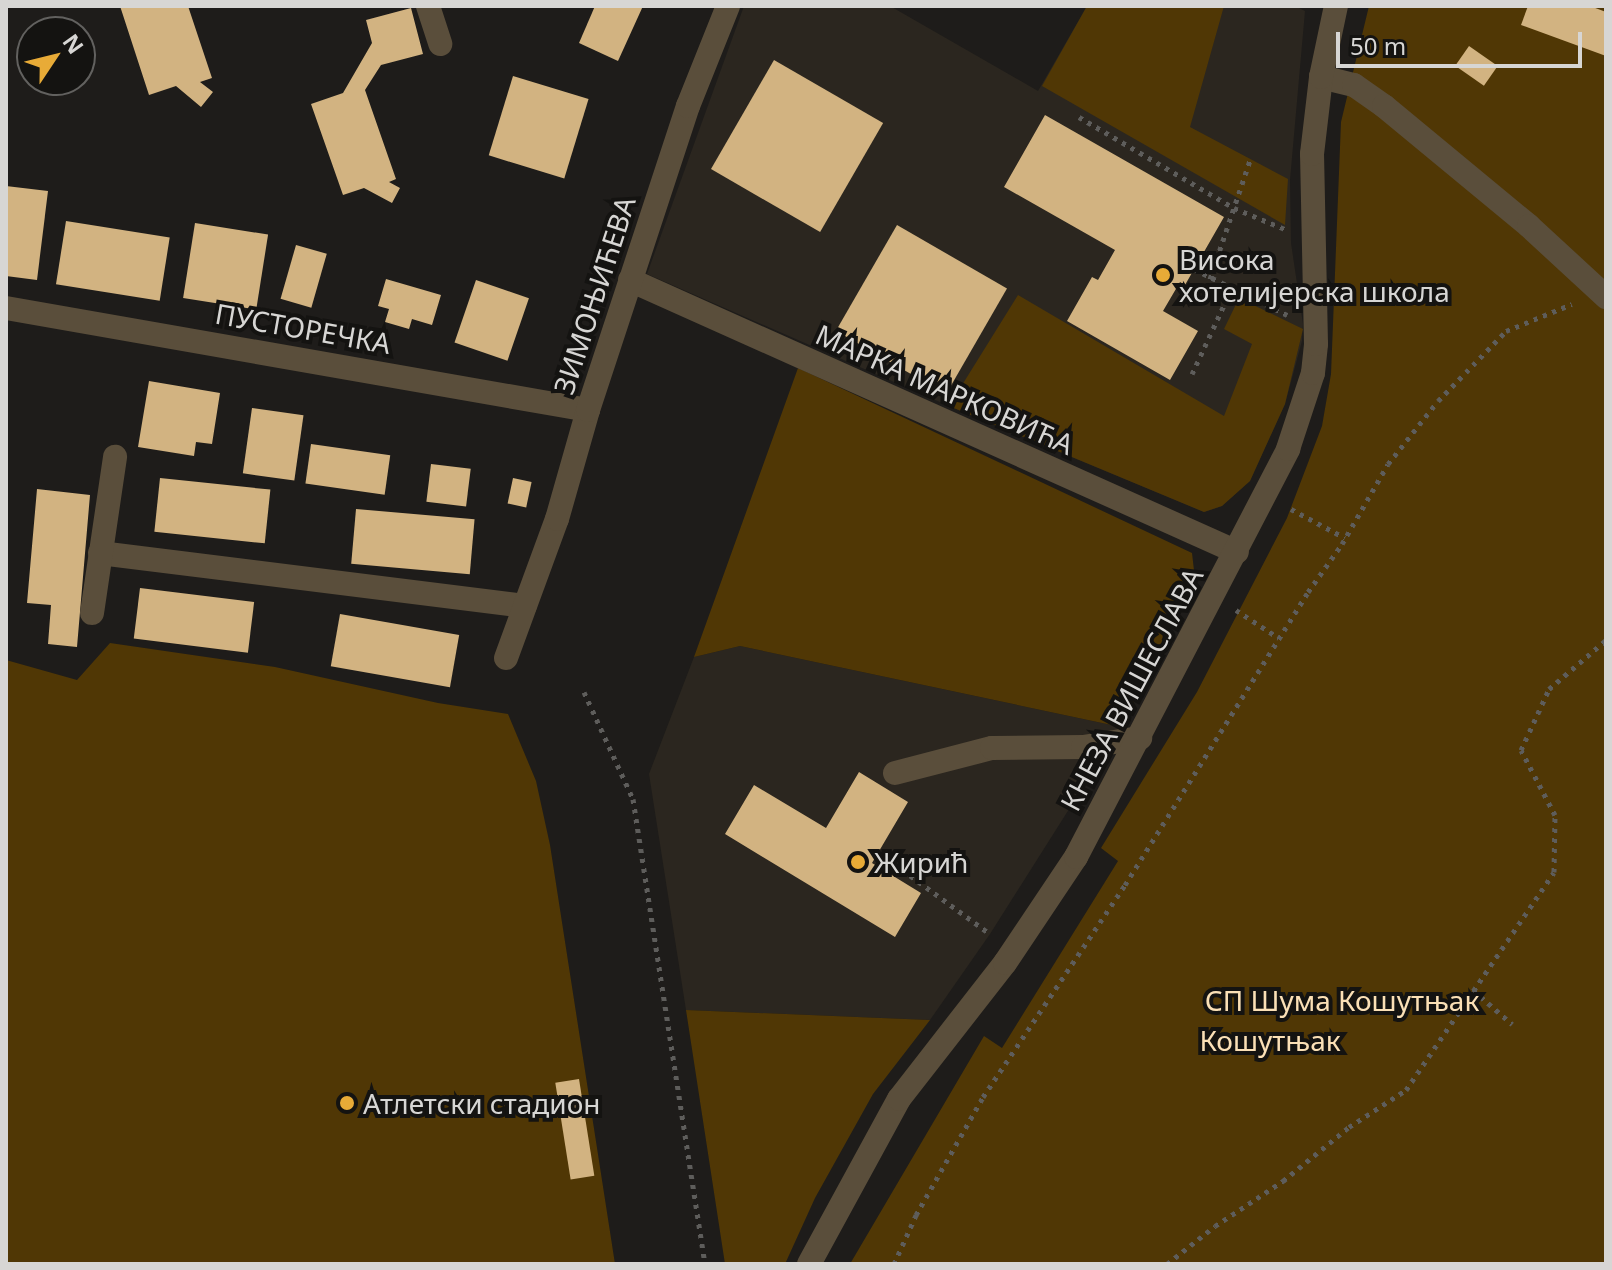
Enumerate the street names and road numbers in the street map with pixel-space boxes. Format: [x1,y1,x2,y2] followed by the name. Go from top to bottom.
[546,192,642,398] street label: ЗИМОЊИЋЕВА
[213,296,393,360] street label: ПУСТОРЕЧКА
[811,317,1079,461] street label: МАРКА МАРКОВИЋА
[1053,562,1209,816] street label: КНЕЗА ВИШЕСЛАВА

